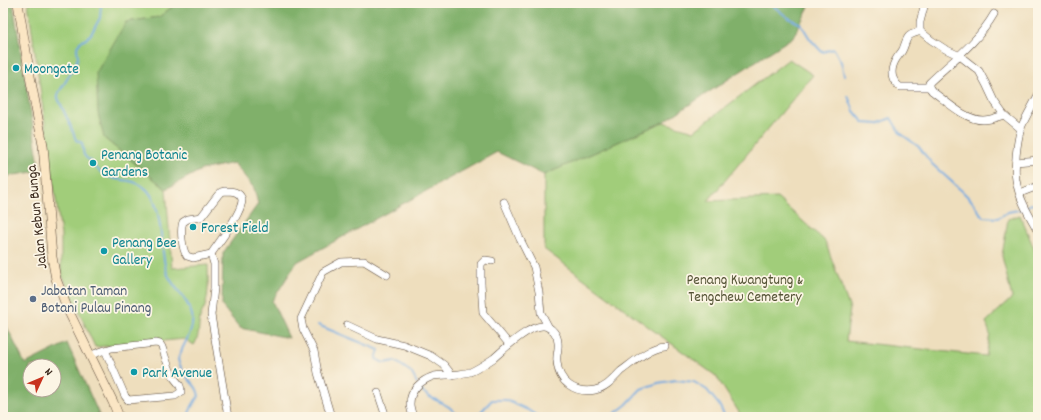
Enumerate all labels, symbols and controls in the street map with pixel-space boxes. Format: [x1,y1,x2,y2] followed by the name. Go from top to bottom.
[24,59,79,81] place label: Moongate
[11,63,21,73] marker: Moongate
[101,145,187,184] place label: Penang Botanic Gardens
[88,158,98,168] marker: Penang Botanic Gardens
[21,163,54,270] street label: Jalan Kebun Bunga
[201,218,268,240] place label: Forest Field
[188,222,198,232] marker: Forest Field
[112,233,177,272] place label: Penang Bee Gallery
[99,246,109,256] marker: Penang Bee Gallery
[687,270,803,309] park label: Penang Kwangtung & Tengchew Cemetery
[41,281,151,320] place label: Jabatan Taman Botani Pulau Pinang
[28,294,38,304] marker: Jabatan Taman Botani Pulau Pinang
[22,358,62,398] north arrow
[142,363,212,385] place label: Park Avenue
[40,365,56,380] text: N
[129,367,139,377] marker: Park Avenue

